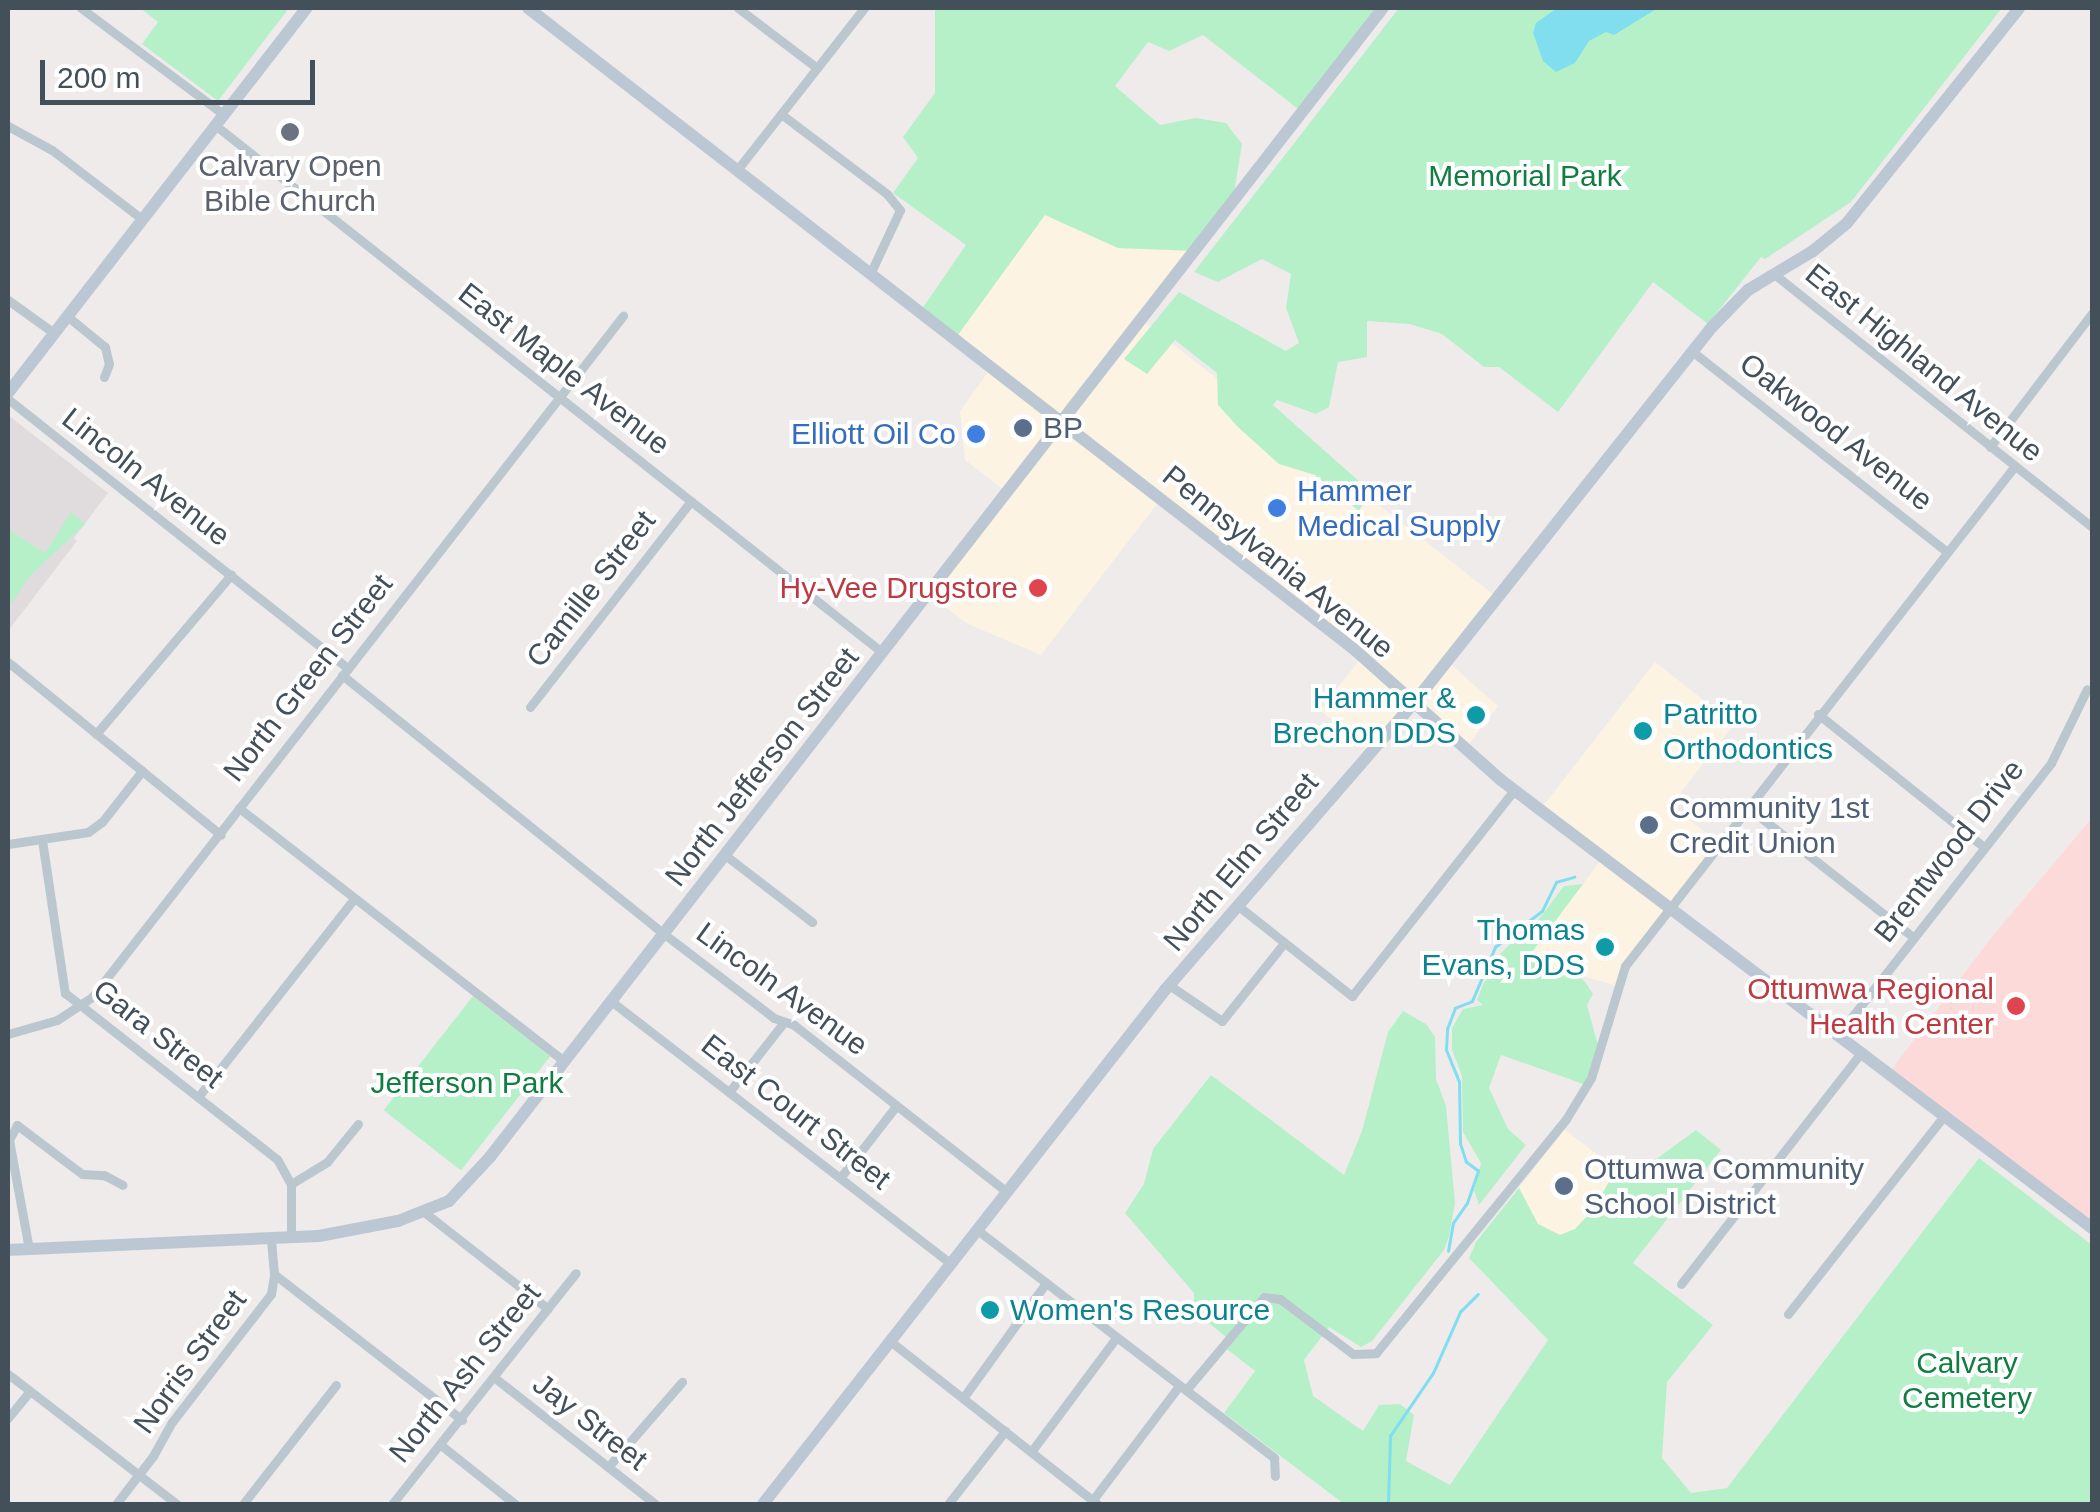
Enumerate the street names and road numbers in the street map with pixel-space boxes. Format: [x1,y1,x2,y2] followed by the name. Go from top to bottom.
[1798,256,2050,470] street label: East Highland Avenue
[451,275,677,463] street label: East Maple Avenue
[1732,345,1940,519] street label: Oakwood Avenue
[54,400,238,554] street label: Lincoln Avenue
[1155,457,1401,667] street label: Pennsylvania Avenue
[519,504,663,674] street label: Camille Street
[216,567,400,789] street label: North Green Street
[658,641,866,893] street label: North Jefferson Street
[1867,753,2031,949] street label: Brentwood Drive
[1156,766,1326,958] street label: North Elm Street
[689,914,875,1064] street label: Lincoln Avenue
[86,972,230,1096] street label: Gara Street
[694,1027,898,1197] street label: East Court Street
[381,1276,549,1470] street label: North Ash Street
[126,1283,254,1441] street label: Norris Street
[526,1366,654,1478] street label: Jay Street

